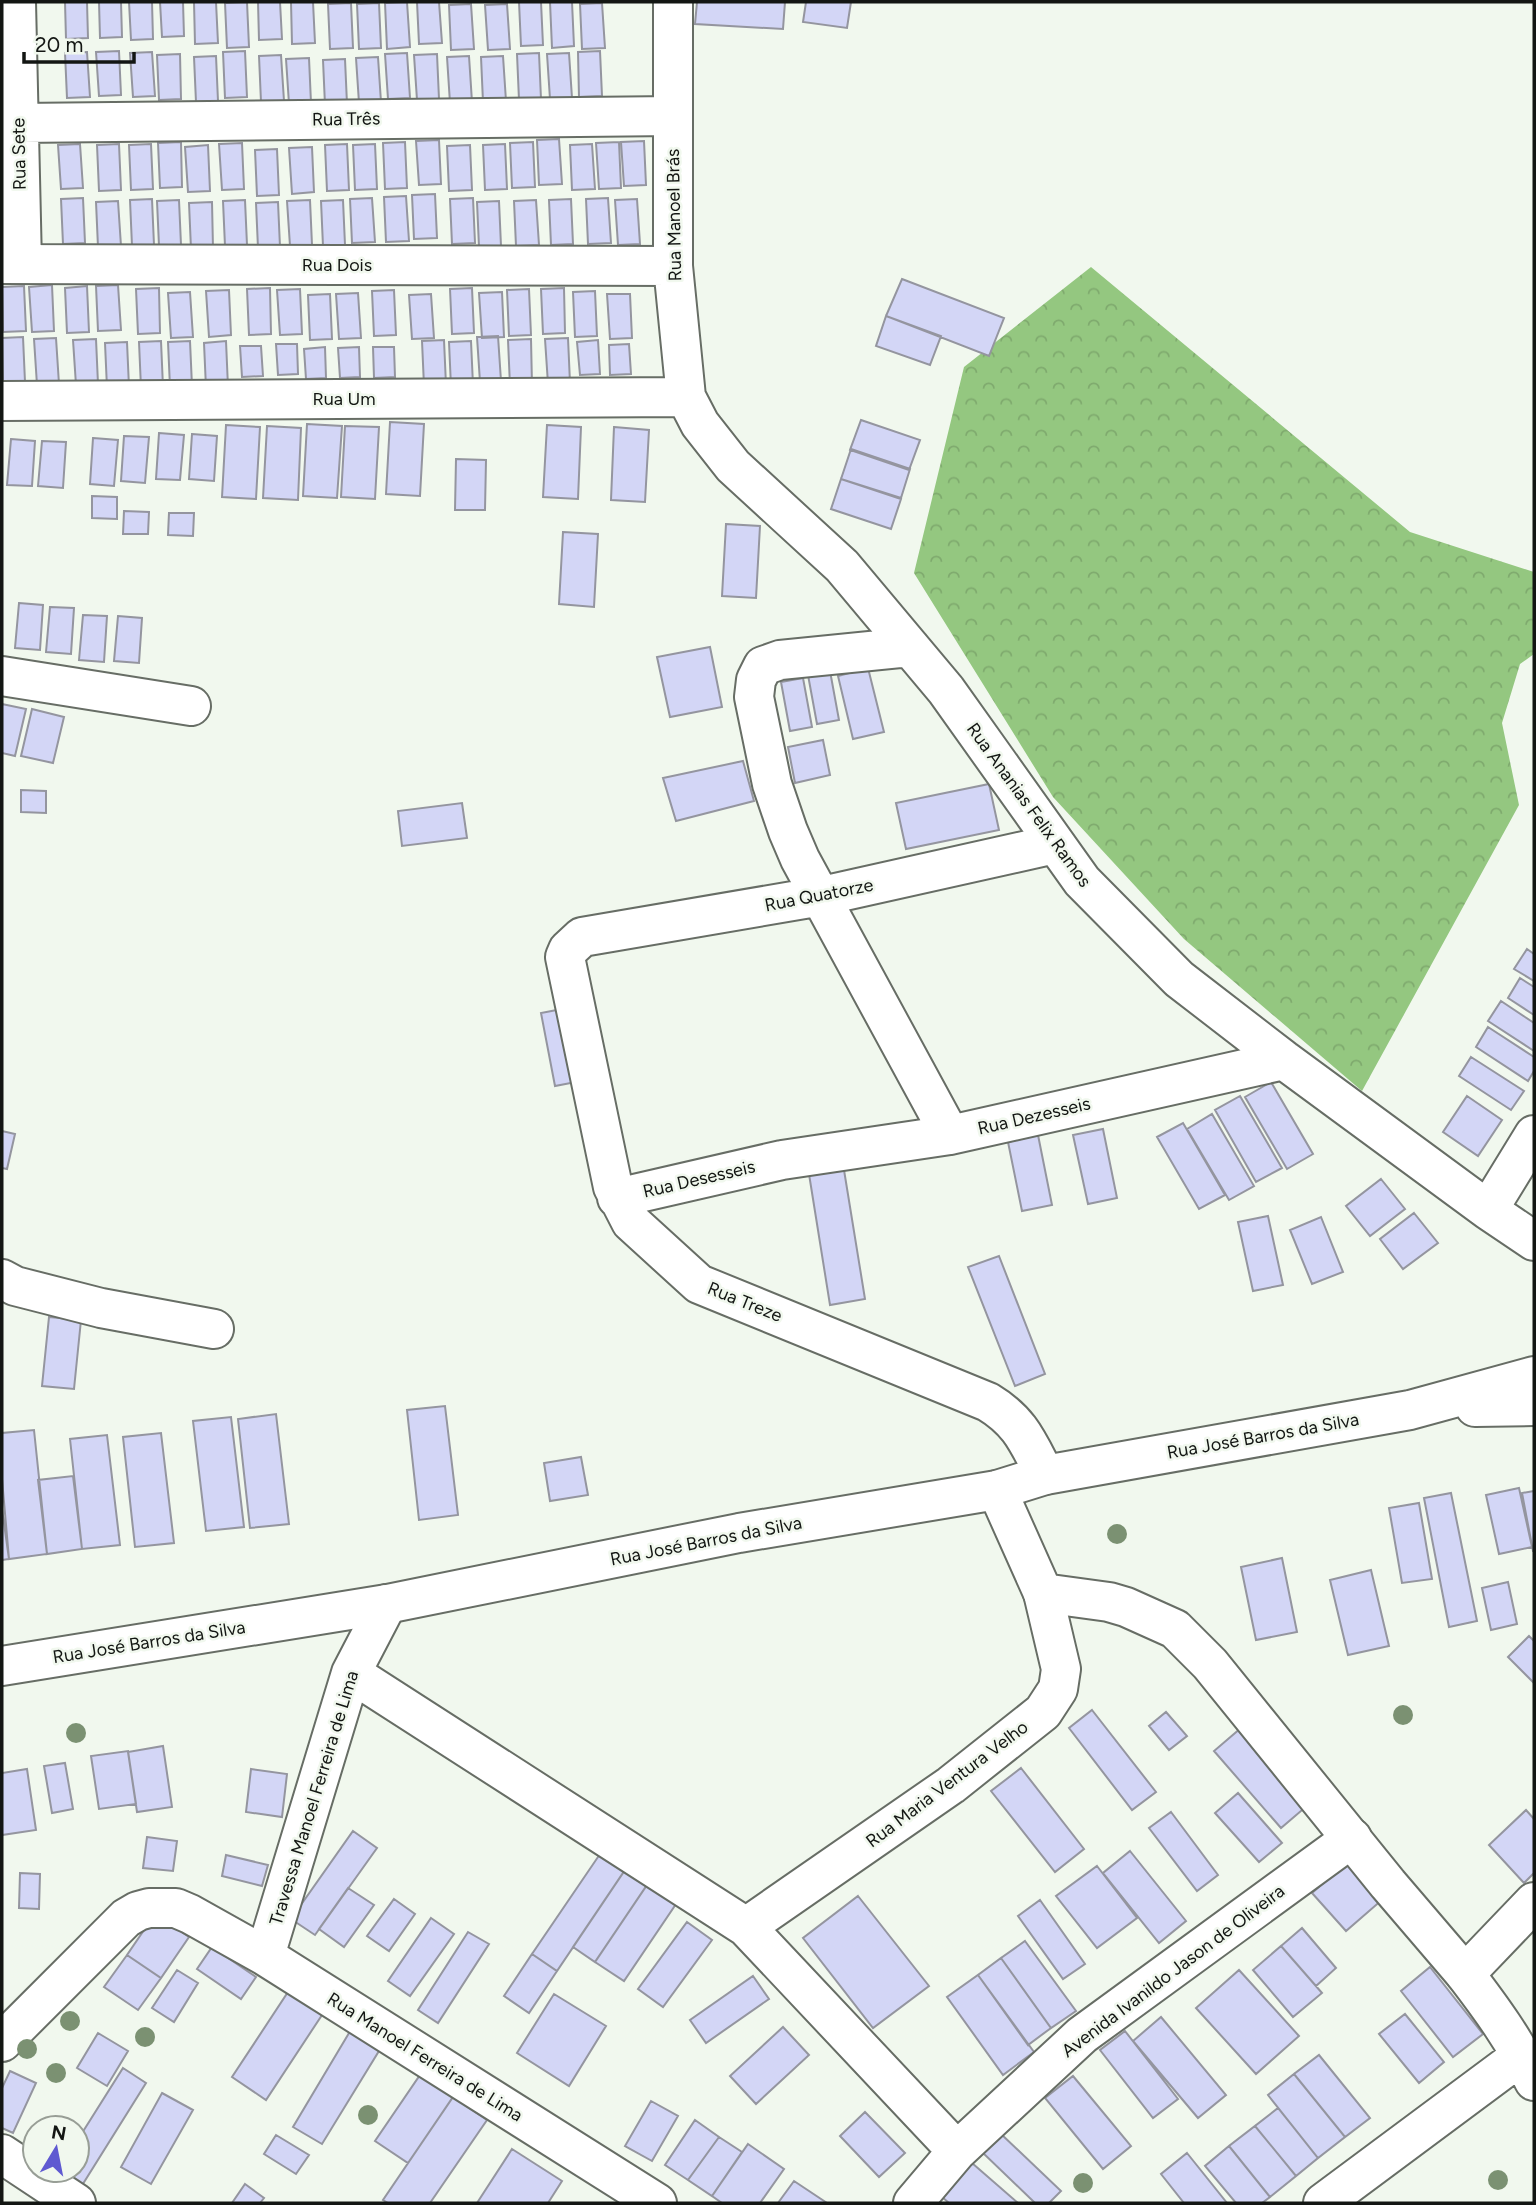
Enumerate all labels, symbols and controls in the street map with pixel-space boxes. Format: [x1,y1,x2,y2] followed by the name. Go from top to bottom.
[24,21,135,65] scale bar
[35,32,83,57] text: 20 m
[312,107,380,131] street label: Rua Três
[7,117,31,190] street label: Rua Sete
[662,148,686,282] street label: Rua Manoel Brás
[302,254,372,276] street label: Rua Dois
[313,388,375,410] street label: Rua Um
[962,719,1096,891] street label: Rua Ananias Felix Ramos
[763,874,875,916] street label: Rua Quatorze
[976,1092,1092,1140] street label: Rua Dezesseis
[641,1155,757,1203] street label: Rua Desesseis
[704,1277,786,1327] street label: Rua Treze
[1165,1408,1361,1464] street label: Rua José Barros da Silva
[608,1512,804,1570] street label: Rua José Barros da Silva
[51,1616,247,1668] street label: Rua José Barros da Silva
[265,1668,363,1928] street label: Travessa Manoel Ferreira de Lima
[862,1716,1032,1852] street label: Rua Maria Ventura Velho
[1057,1880,1289,2062] street label: Avenida Ivanildo Jason de Oliveira
[323,1988,527,2126] street label: Rua Manoel Ferreira de Lima
[21,2114,91,2184] north arrow
[50,2120,68,2145] text: N

